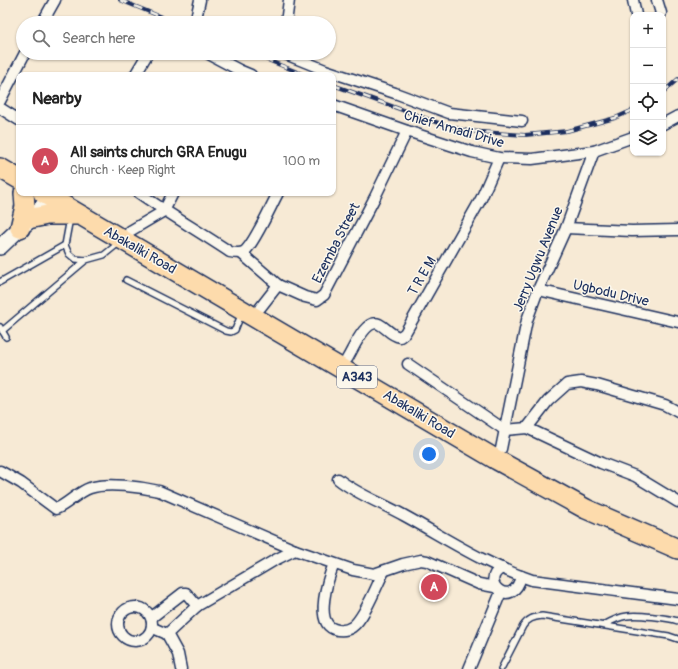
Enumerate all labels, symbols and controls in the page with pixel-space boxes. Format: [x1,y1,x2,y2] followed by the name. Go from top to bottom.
[630,12,666,156] map controls
[630,12,666,48] button: +
[16,16,336,60] search box
[30,27,52,49] icon: search
[62,29,135,48] text: Search here
[630,48,666,84] button: −
[630,84,666,120] button: locate
[32,88,81,109] text: Nearby
[402,107,506,151] street label: Chief Amadi Drive
[630,120,666,156] button: layers
[70,143,247,162] text: All saints church GRA Enugu
[41,153,49,169] text: A
[283,153,320,169] text: 100 m
[70,162,175,178] text: Church · Keep Right
[308,200,364,286] street label: Ezemba Street
[509,204,567,314] street label: Jerry Ugwu Avenue
[101,222,179,278] street label: Abakaliki Road
[404,253,440,299] street label: T R E M
[571,276,651,310] street label: Ugbodu Drive
[337,366,377,388] road number: A343
[380,386,458,442] street label: Abakaliki Road
[419,444,439,464] your location
[421,572,447,602] pin: A

